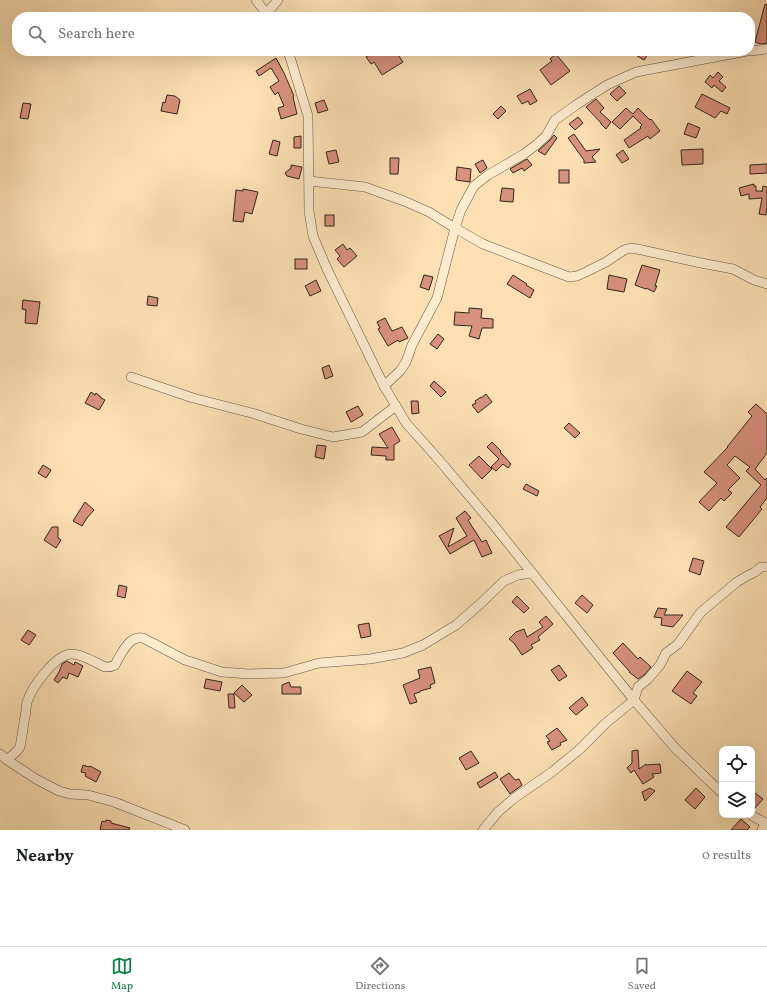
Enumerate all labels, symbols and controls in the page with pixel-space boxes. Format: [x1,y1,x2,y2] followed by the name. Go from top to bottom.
[12,12,755,56] search box
[26,23,48,45] icon: search
[58,24,135,45] text: Search here
[719,746,755,818] map controls
[719,746,755,782] button: locate
[719,782,755,818] button: layers
[16,845,74,868] text: Nearby
[702,847,751,865] text: 0 results
[111,955,133,994] tab: Map
[355,955,406,994] tab: Directions
[628,955,656,994] tab: Saved

